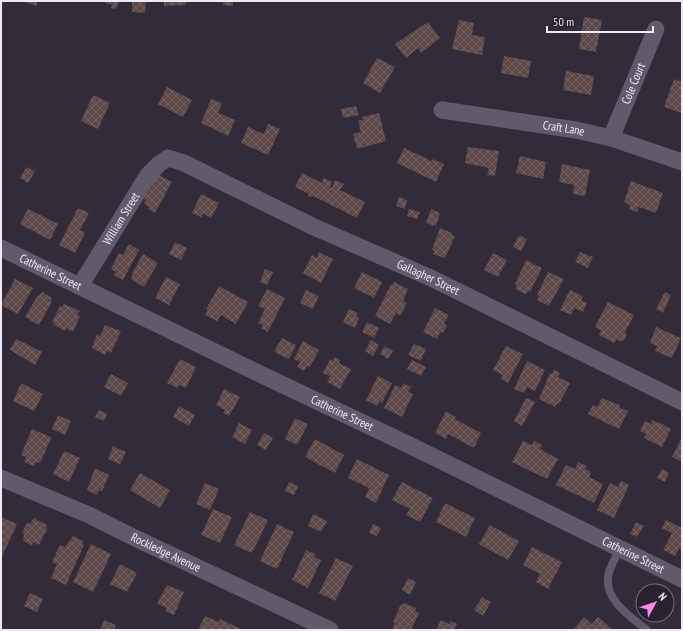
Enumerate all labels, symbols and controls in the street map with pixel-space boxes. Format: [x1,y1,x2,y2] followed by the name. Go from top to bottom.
[547,8,653,34] scale bar
[553,14,574,29] text: 50 m
[618,60,648,106] street label: Cole Court
[542,117,586,139] street label: Craft Lane
[99,189,143,247] street label: William Street
[17,250,85,293] street label: Catherine Street
[395,256,463,298] street label: Gallagher Street
[309,391,377,434] street label: Catherine Street
[129,529,203,575] street label: Rockledge Avenue
[600,533,668,577] street label: Catherine Street
[635,583,675,623] north arrow
[655,590,670,603] text: N

